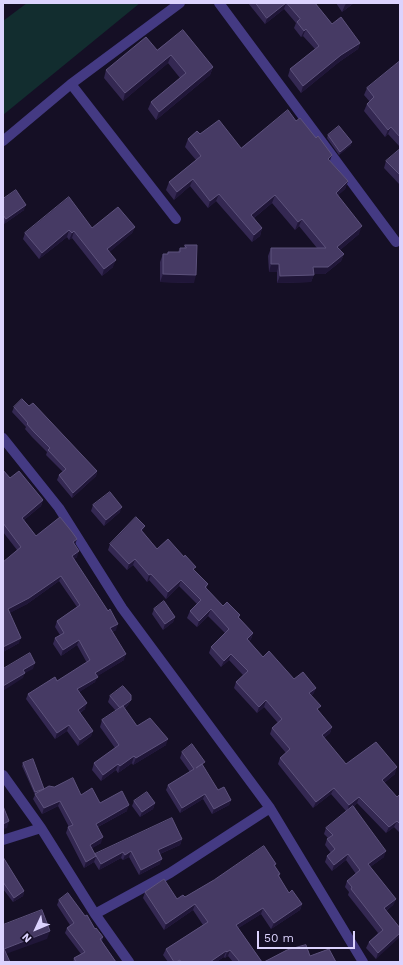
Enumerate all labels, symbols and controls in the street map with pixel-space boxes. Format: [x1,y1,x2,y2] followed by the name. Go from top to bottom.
[16,909,56,949] north arrow
[259,923,357,949] scale bar
[19,930,35,945] text: N
[264,931,294,945] text: 50 m

